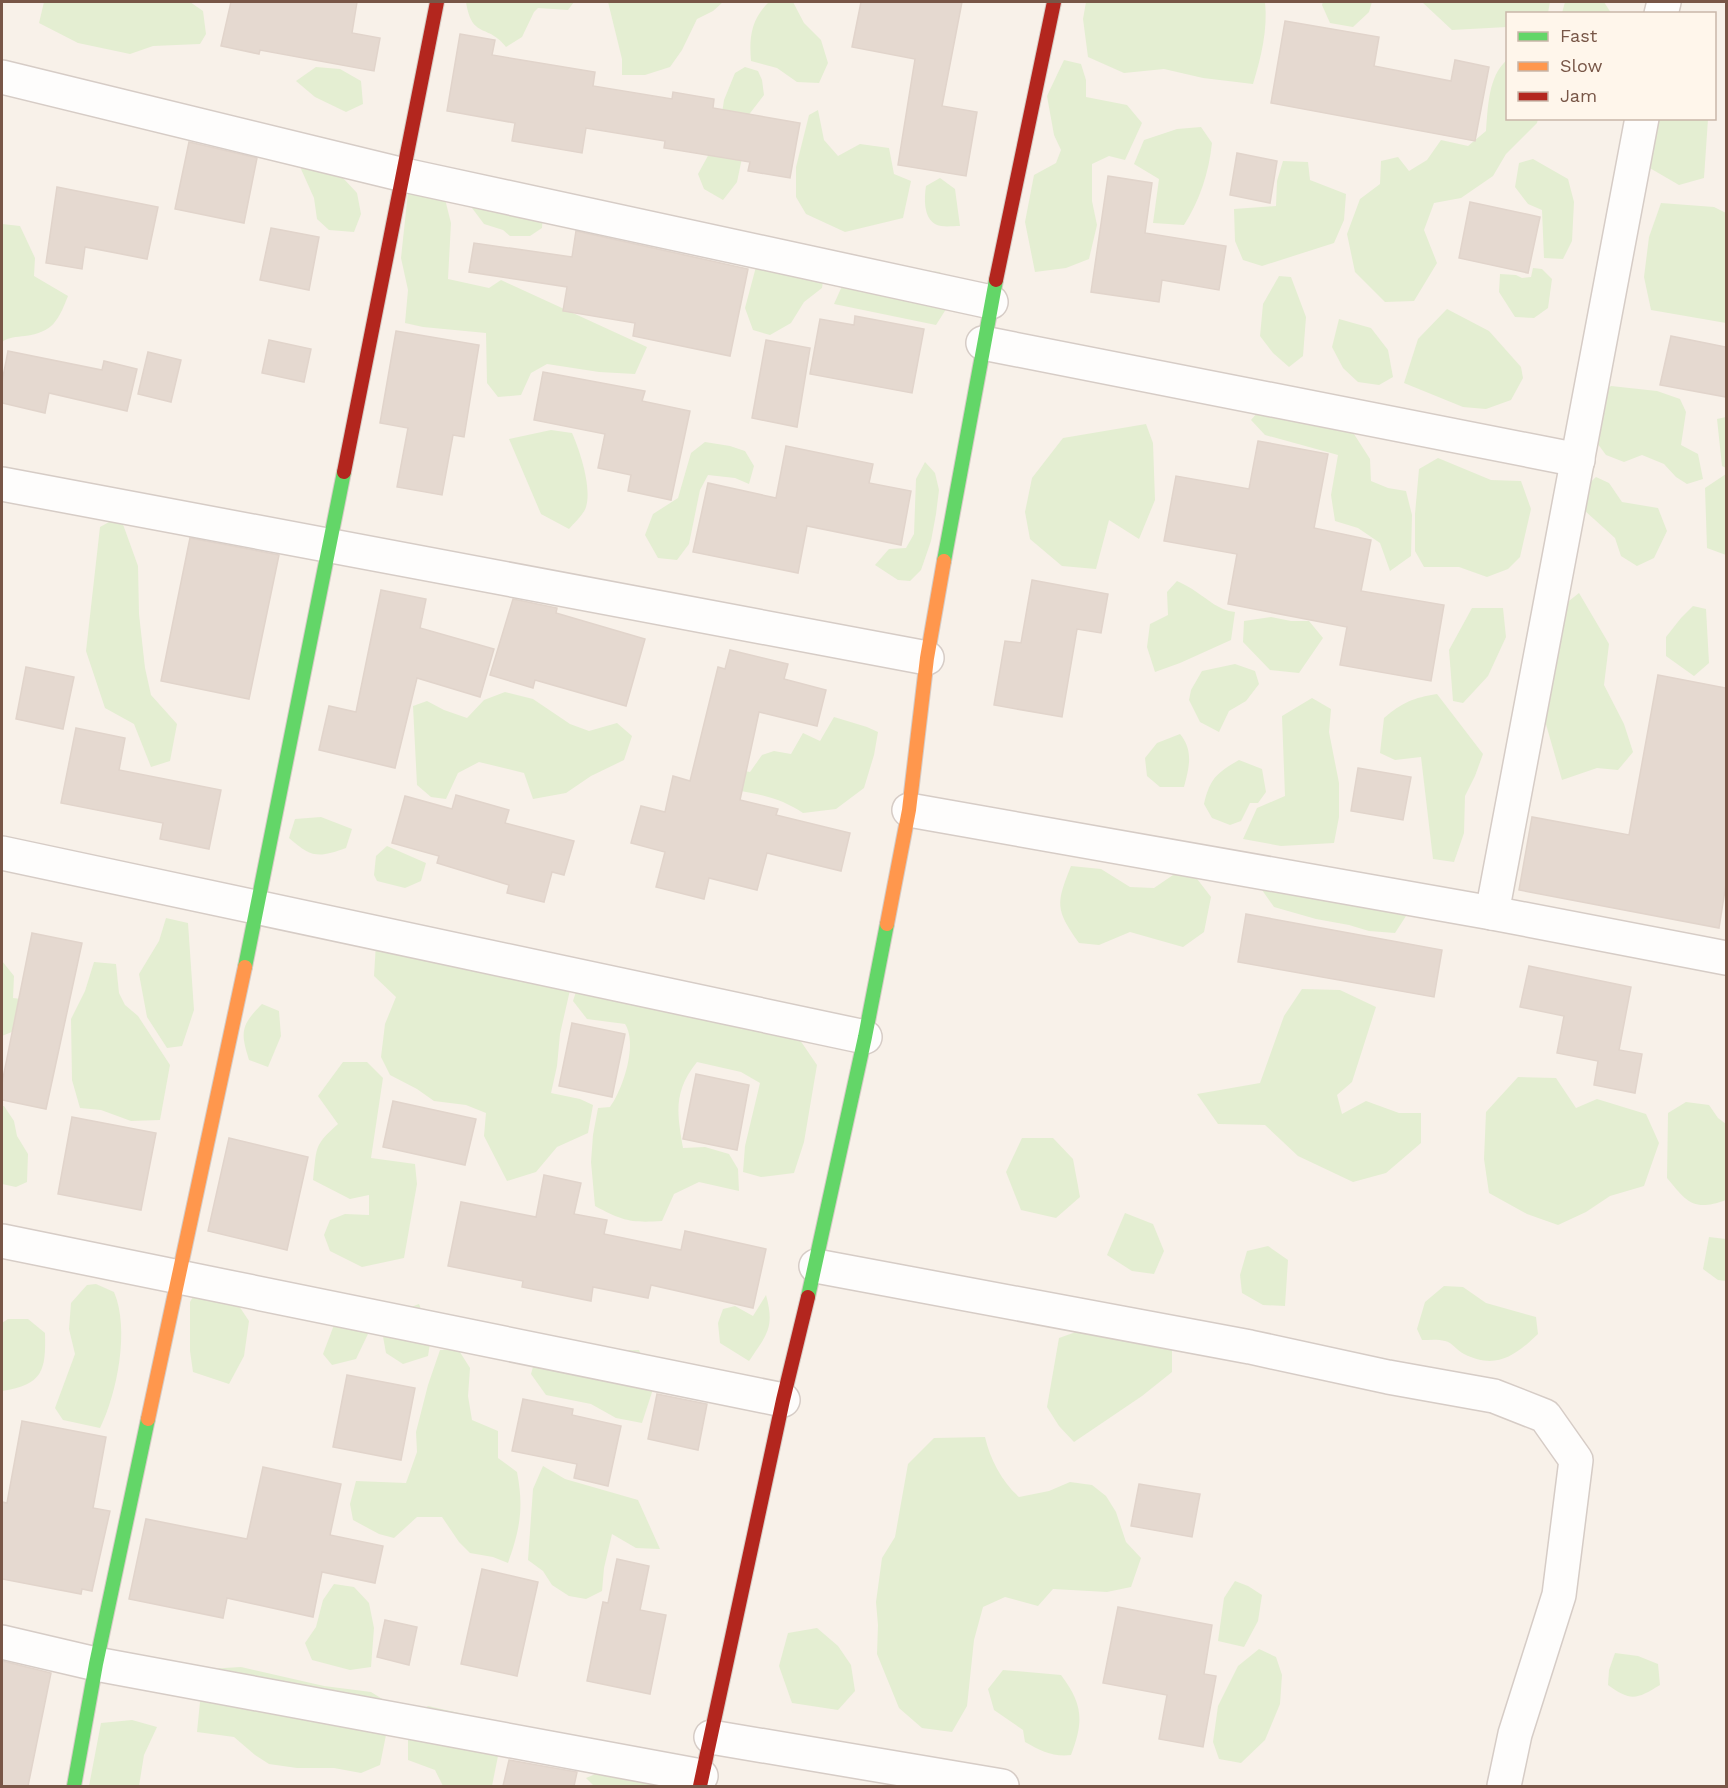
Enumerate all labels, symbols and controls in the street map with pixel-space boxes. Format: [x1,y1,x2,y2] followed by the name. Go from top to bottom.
[1506,12,1716,120] legend
[1560,25,1598,46] text: Fast
[1560,55,1603,76] text: Slow
[1560,85,1597,106] text: Jam

